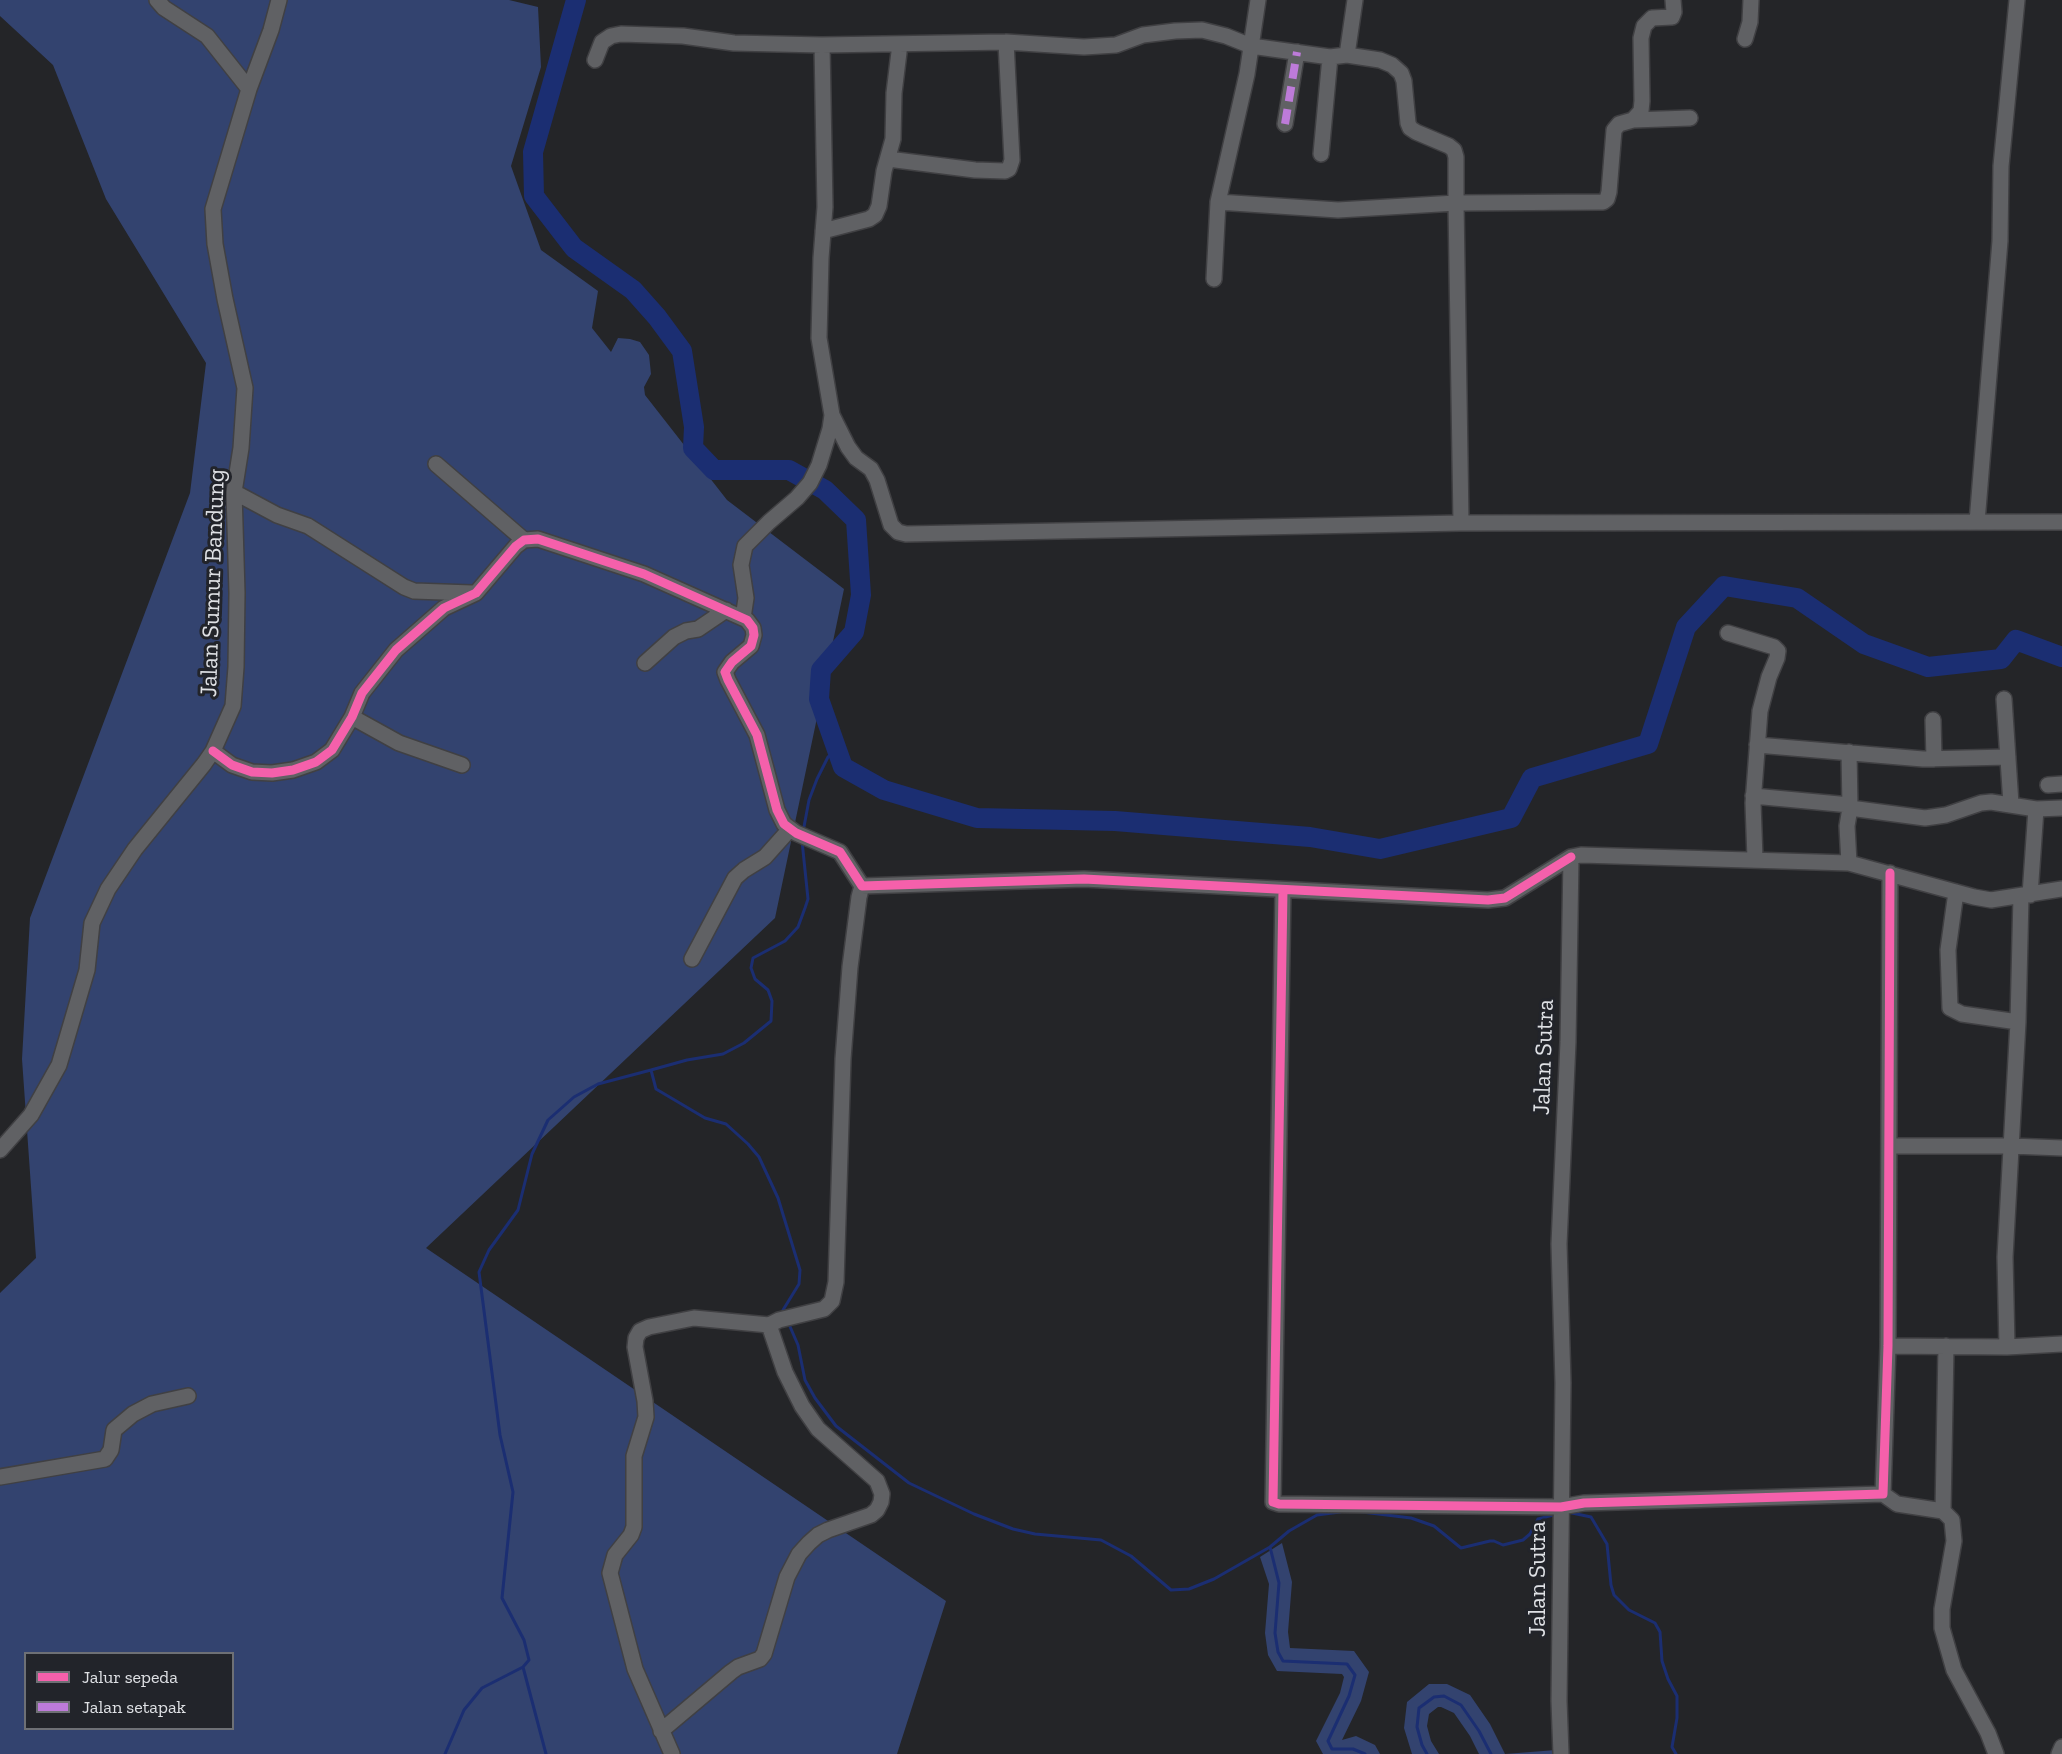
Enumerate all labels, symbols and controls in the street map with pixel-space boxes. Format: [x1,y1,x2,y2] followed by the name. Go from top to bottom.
[195,468,231,698] street label: Jalan Sumur Bandung
[1528,999,1560,1115] street label: Jalan Sutra
[1524,1521,1552,1637] street label: Jalan Sutra
[24,1652,234,1730] legend
[82,1666,178,1688] text: Jalur sepeda
[82,1696,186,1718] text: Jalan setapak

